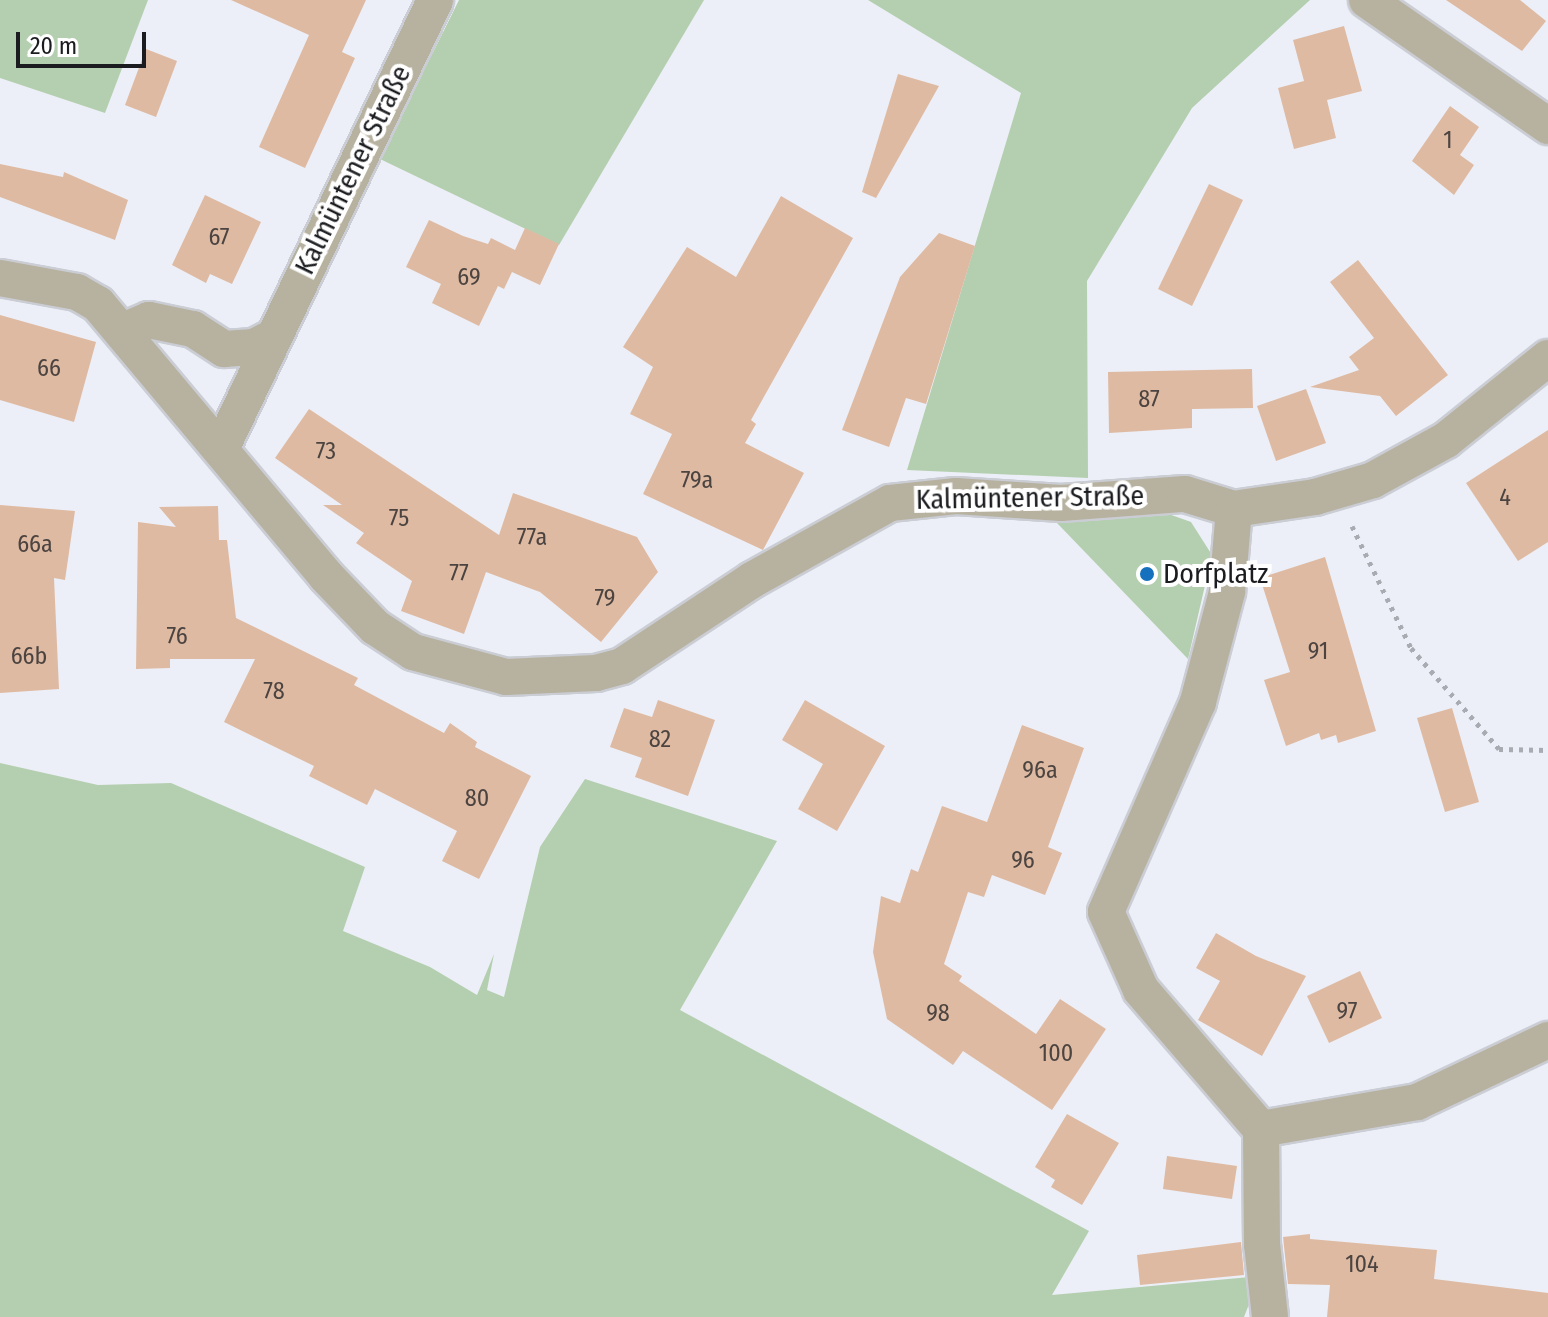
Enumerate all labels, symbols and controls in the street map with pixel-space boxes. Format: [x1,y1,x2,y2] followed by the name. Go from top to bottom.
[20,16,150,66] scale bar
[30,32,77,60] text: 20 m
[288,60,418,280] street label: Kalmüntener Straße
[1443,127,1453,155] house number: 1
[208,224,230,252] house number: 67
[457,264,481,292] house number: 69
[37,355,61,383] house number: 66
[1138,386,1160,414] house number: 87
[316,438,336,466] house number: 73
[681,467,713,495] house number: 79a
[916,479,1144,517] street label: Kalmüntener Straße
[1499,484,1511,512] house number: 4
[389,505,409,533] house number: 75
[517,524,547,552] house number: 77a
[17,531,53,559] house number: 66a
[1163,557,1268,591] place label: Dorfplatz
[449,560,469,588] house number: 77
[1138,565,1156,583] marker: Dorfplatz
[594,585,616,613] house number: 79
[166,623,188,651] house number: 76
[1308,638,1328,666] house number: 91
[11,643,47,671] house number: 66b
[263,678,285,706] house number: 78
[649,726,671,754] house number: 82
[1022,757,1058,785] house number: 96a
[465,785,489,813] house number: 80
[1011,847,1035,875] house number: 96
[1336,998,1358,1026] house number: 97
[926,1000,950,1028] house number: 98
[1039,1040,1073,1068] house number: 100
[1345,1251,1379,1279] house number: 104

